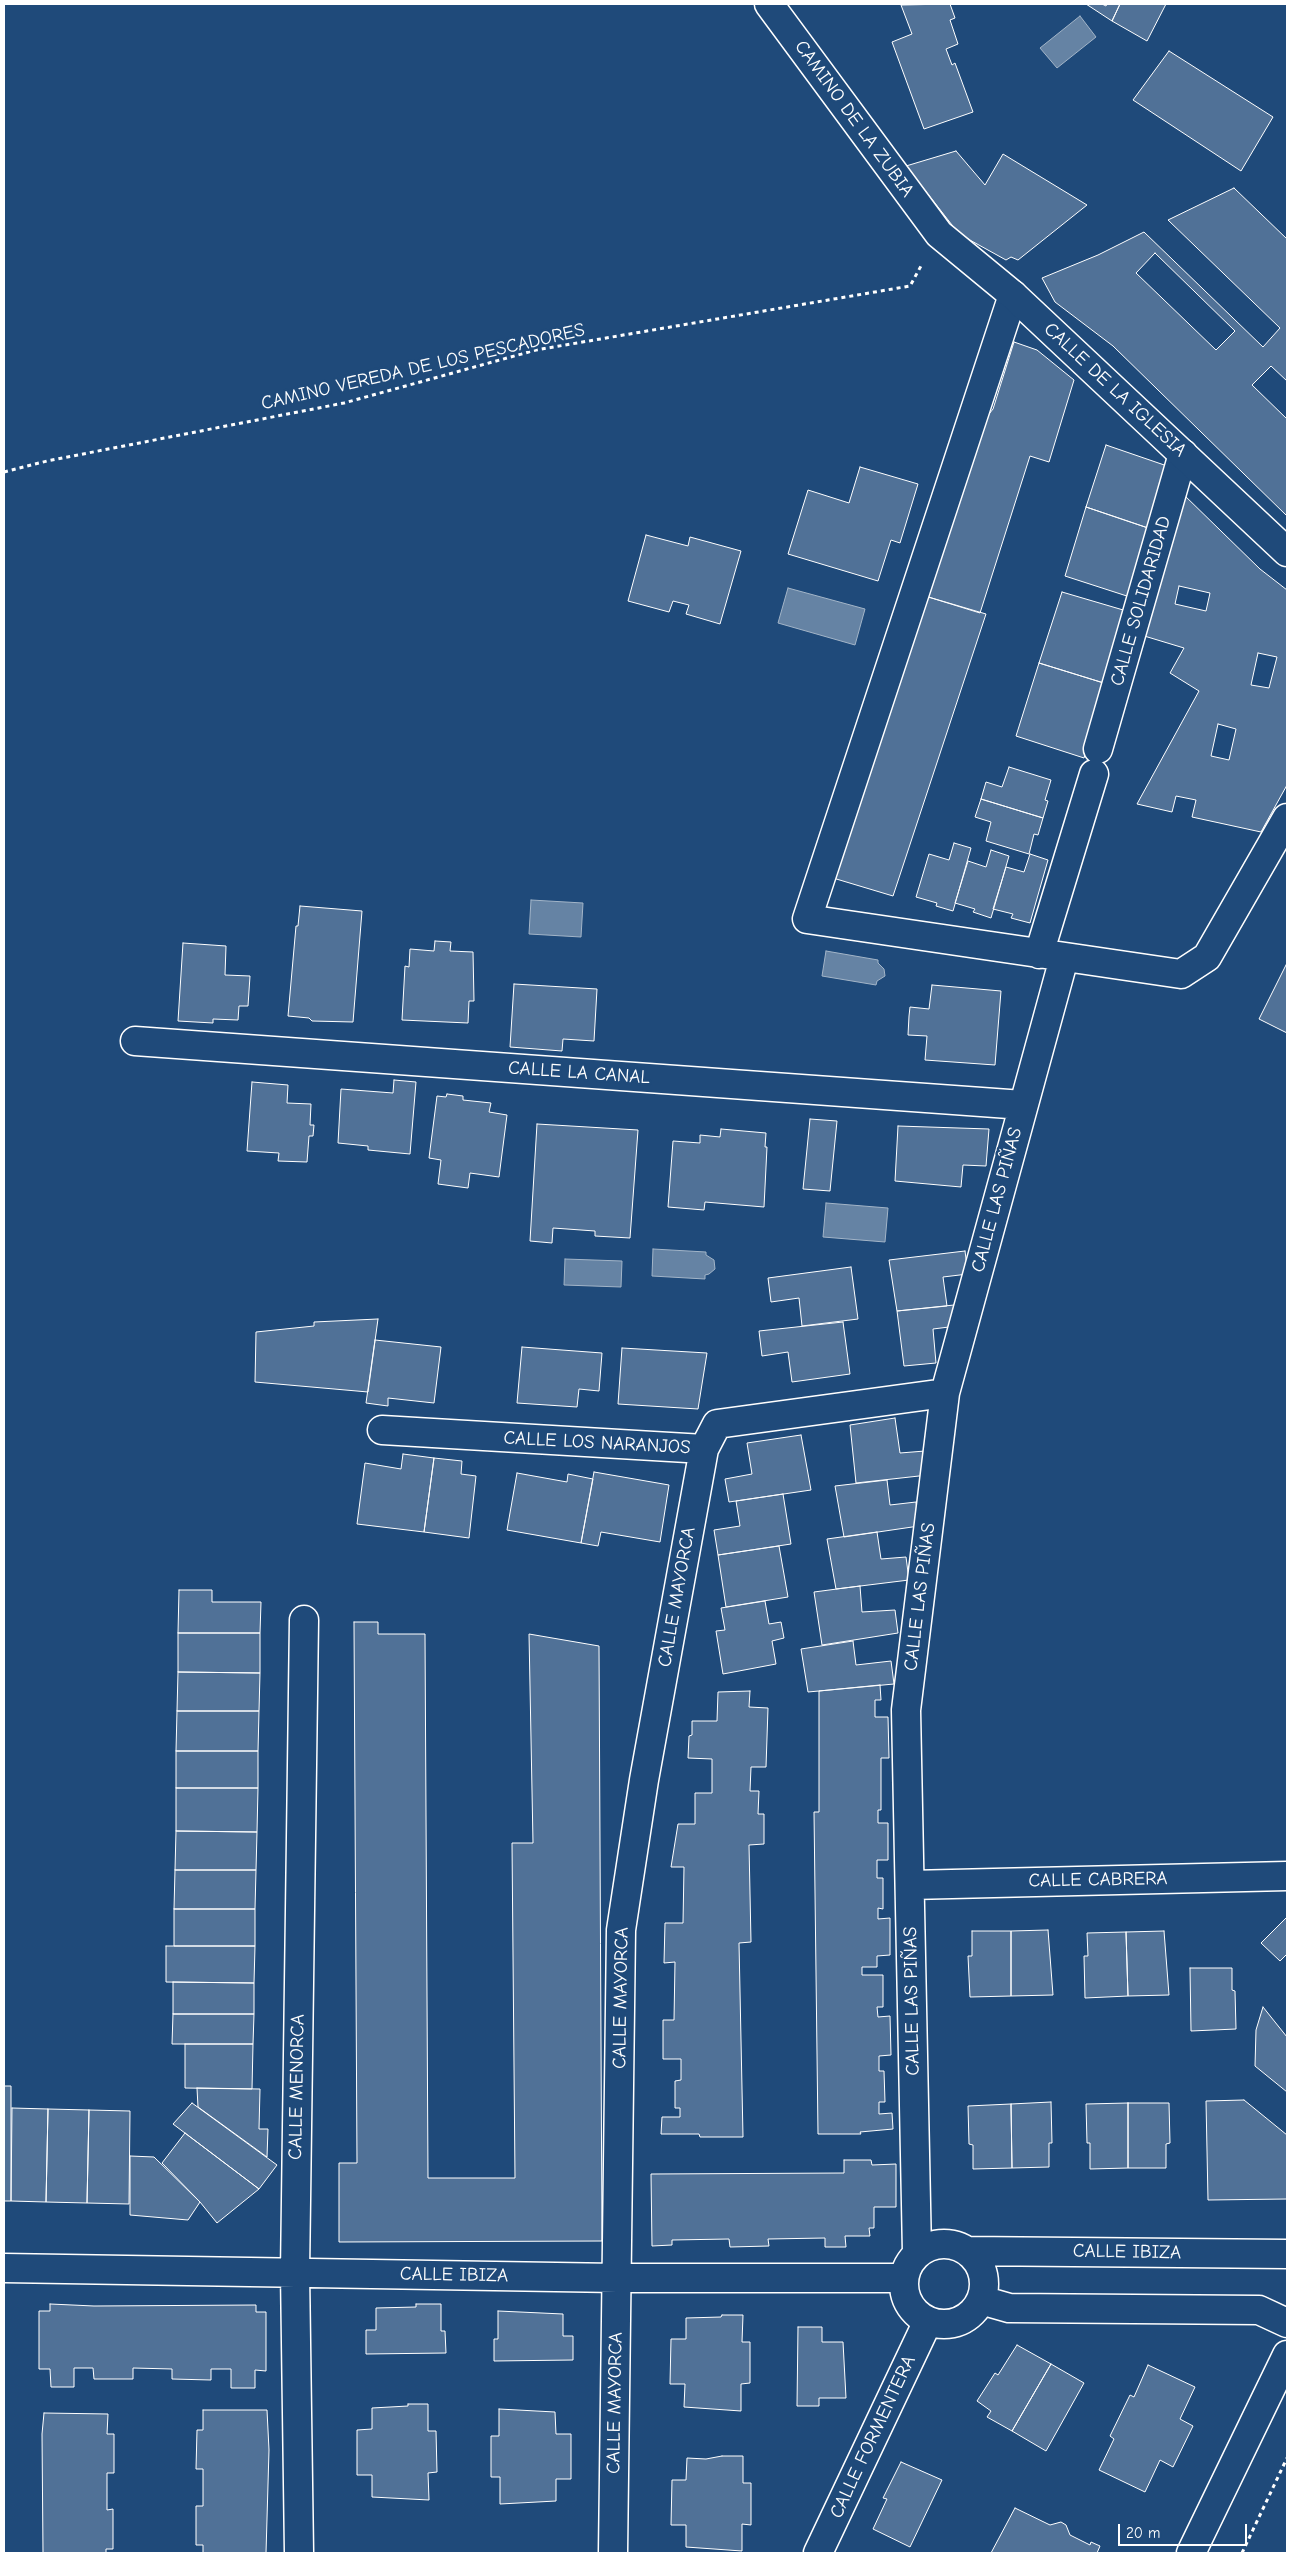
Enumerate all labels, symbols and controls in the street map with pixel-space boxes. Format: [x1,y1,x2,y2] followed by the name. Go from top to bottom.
[789,36,919,202] street label: CAMINO DE LA ZUBIA
[1039,318,1191,462] street label: CALLE DE LA IGLESIA
[259,319,587,415] street label: CAMINO VEREDA DE LOS PESCADORES
[1106,513,1176,689] street label: CALLE SOLIDARIDAD
[507,1057,651,1089] street label: CALLE LA CANAL
[967,1125,1027,1275] street label: CALLE LAS PIÑAS
[503,1427,691,1459] street label: CALLE LOS NARANJOS
[900,1522,940,1672] street label: CALLE LAS PIÑAS
[653,1525,701,1669] street label: CALLE MAYORCA
[1028,1867,1168,1893] street label: CALLE CABRERA
[899,1926,925,2076] street label: CALLE LAS PIÑAS
[608,1927,634,2069] street label: CALLE MAYORCA
[284,2014,310,2160] street label: CALLE MENORCA
[1073,2240,1181,2264] street label: CALLE IBIZA
[400,2263,508,2287] street label: CALLE IBIZA
[602,2332,628,2474] street label: CALLE MAYORCA
[825,2352,921,2522] street label: CALLE FORMENTERA
[1121,2514,1250,2546] scale bar
[1126,2524,1160,2542] text: 20 m

